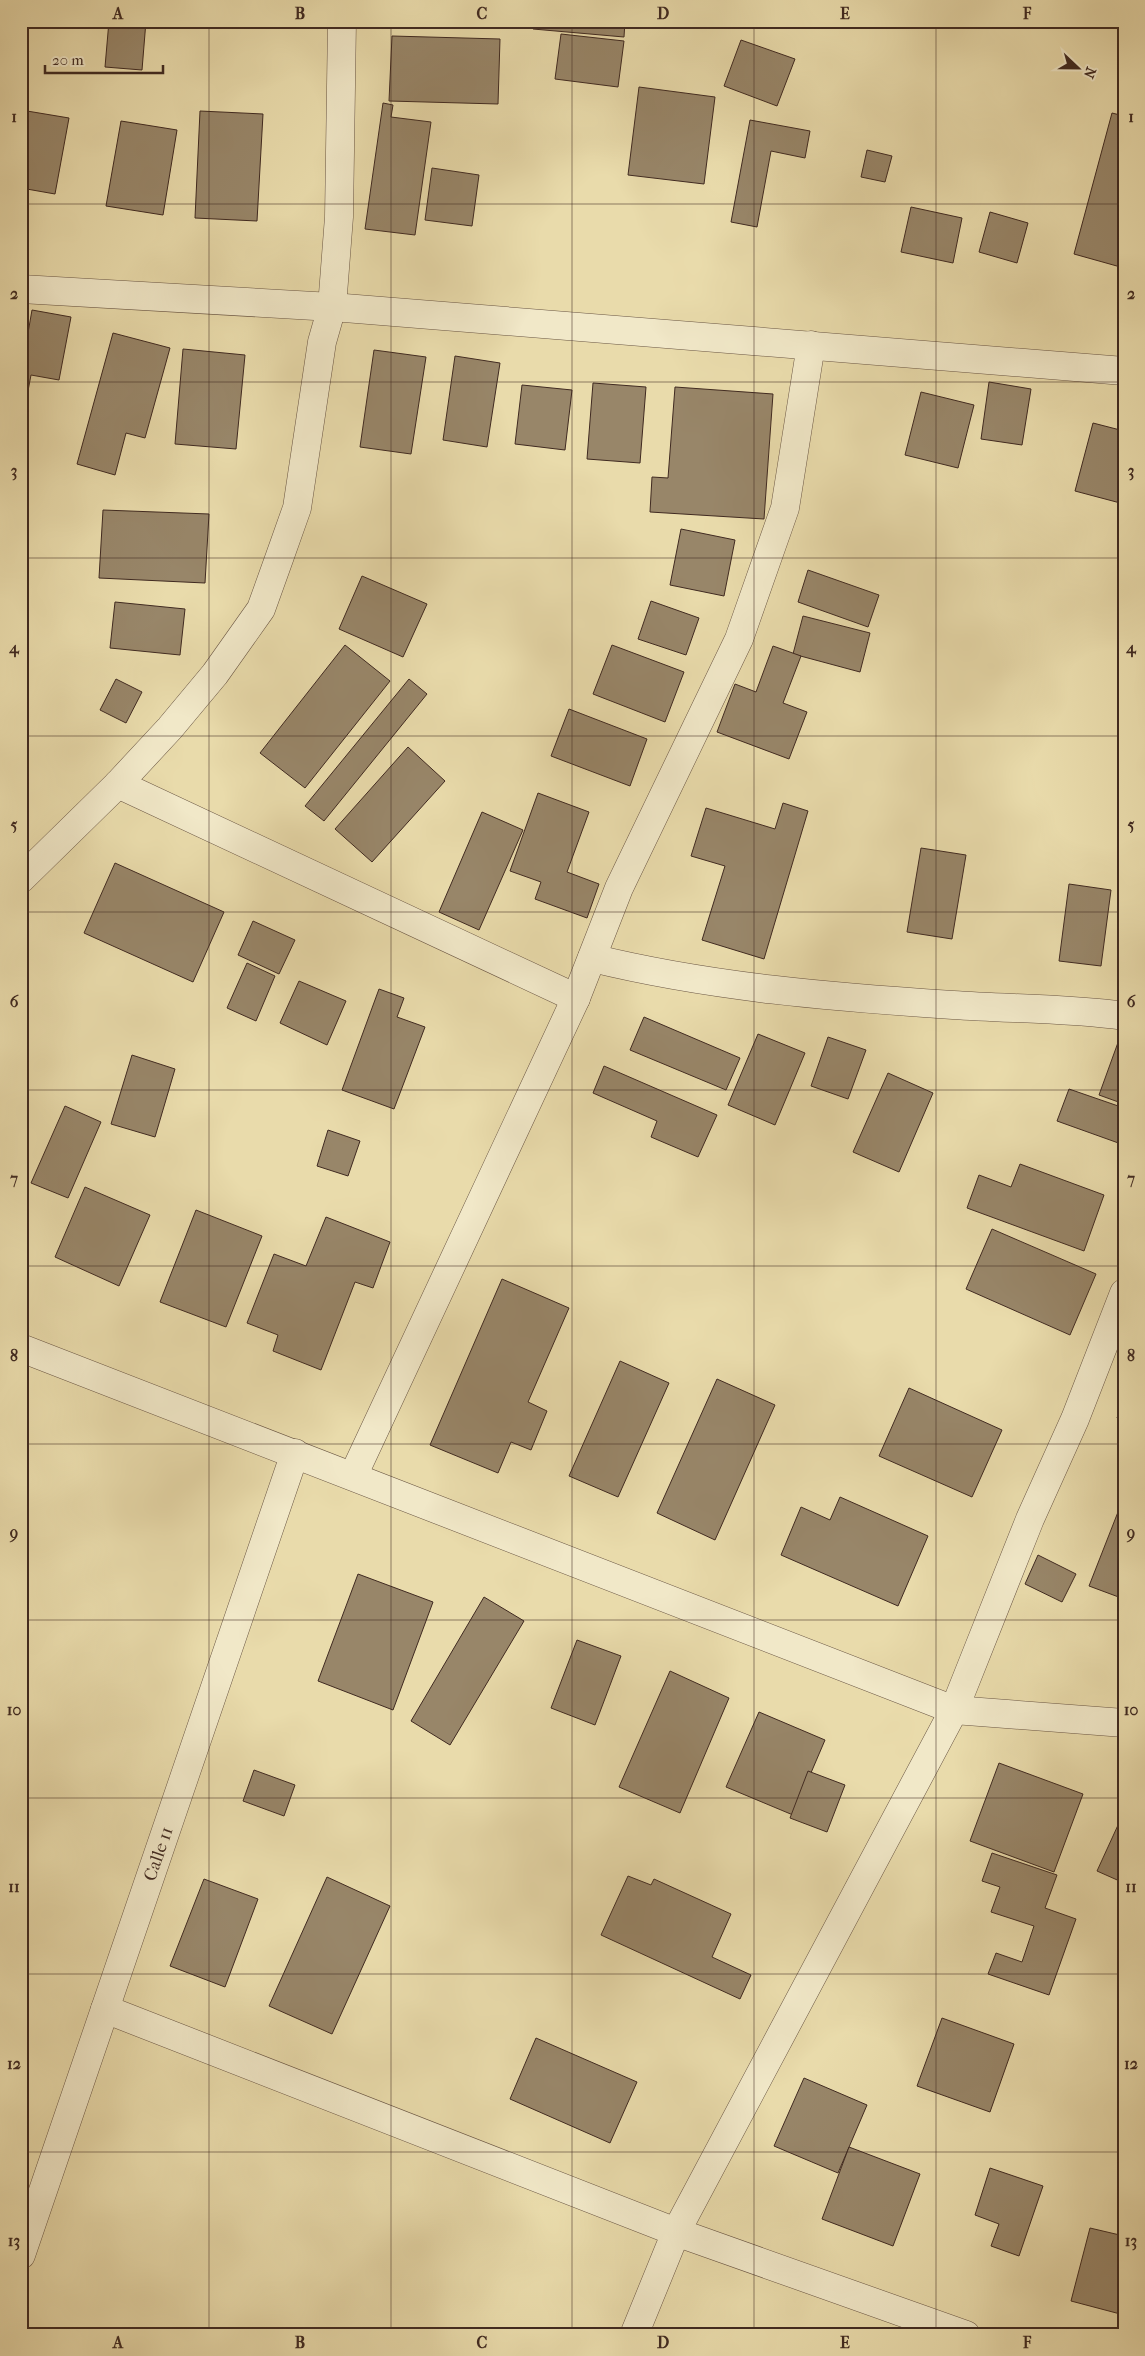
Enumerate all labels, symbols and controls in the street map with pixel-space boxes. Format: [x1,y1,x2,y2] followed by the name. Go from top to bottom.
[112,4,124,23] text: A
[295,4,305,23] text: B
[477,4,488,23] text: C
[657,4,669,23] text: D
[840,4,850,23] text: E
[1022,4,1032,23] text: F
[45,42,162,74] scale bar
[1052,42,1102,92] north arrow
[52,51,84,69] text: 20 m
[1080,65,1099,81] text: N
[11,107,17,126] text: 1
[1128,107,1134,126] text: 1
[10,284,18,303] text: 2
[1127,284,1135,303] text: 2
[11,461,17,481] text: 3
[1128,461,1134,481] text: 3
[8,638,20,658] text: 4
[1125,638,1137,658] text: 4
[11,815,18,834] text: 5
[1128,815,1135,834] text: 5
[10,992,19,1011] text: 6
[1127,992,1136,1011] text: 6
[9,1169,18,1188] text: 7
[1126,1169,1135,1188] text: 7
[10,1346,18,1365] text: 8
[1127,1346,1135,1365] text: 8
[9,1523,18,1543] text: 9
[1126,1523,1135,1543] text: 9
[7,1700,21,1719] text: 10
[1124,1700,1138,1719] text: 10
[140,1824,178,1884] street label: Calle 11
[8,1877,20,1896] text: 11
[1125,1877,1137,1896] text: 11
[7,2054,21,2073] text: 12
[1124,2054,1138,2073] text: 12
[8,2231,20,2251] text: 13
[1125,2231,1137,2251] text: 13
[112,2333,124,2352] text: A
[295,2333,305,2352] text: B
[477,2333,488,2352] text: C
[657,2333,669,2352] text: D
[840,2333,850,2352] text: E
[1022,2333,1032,2352] text: F

